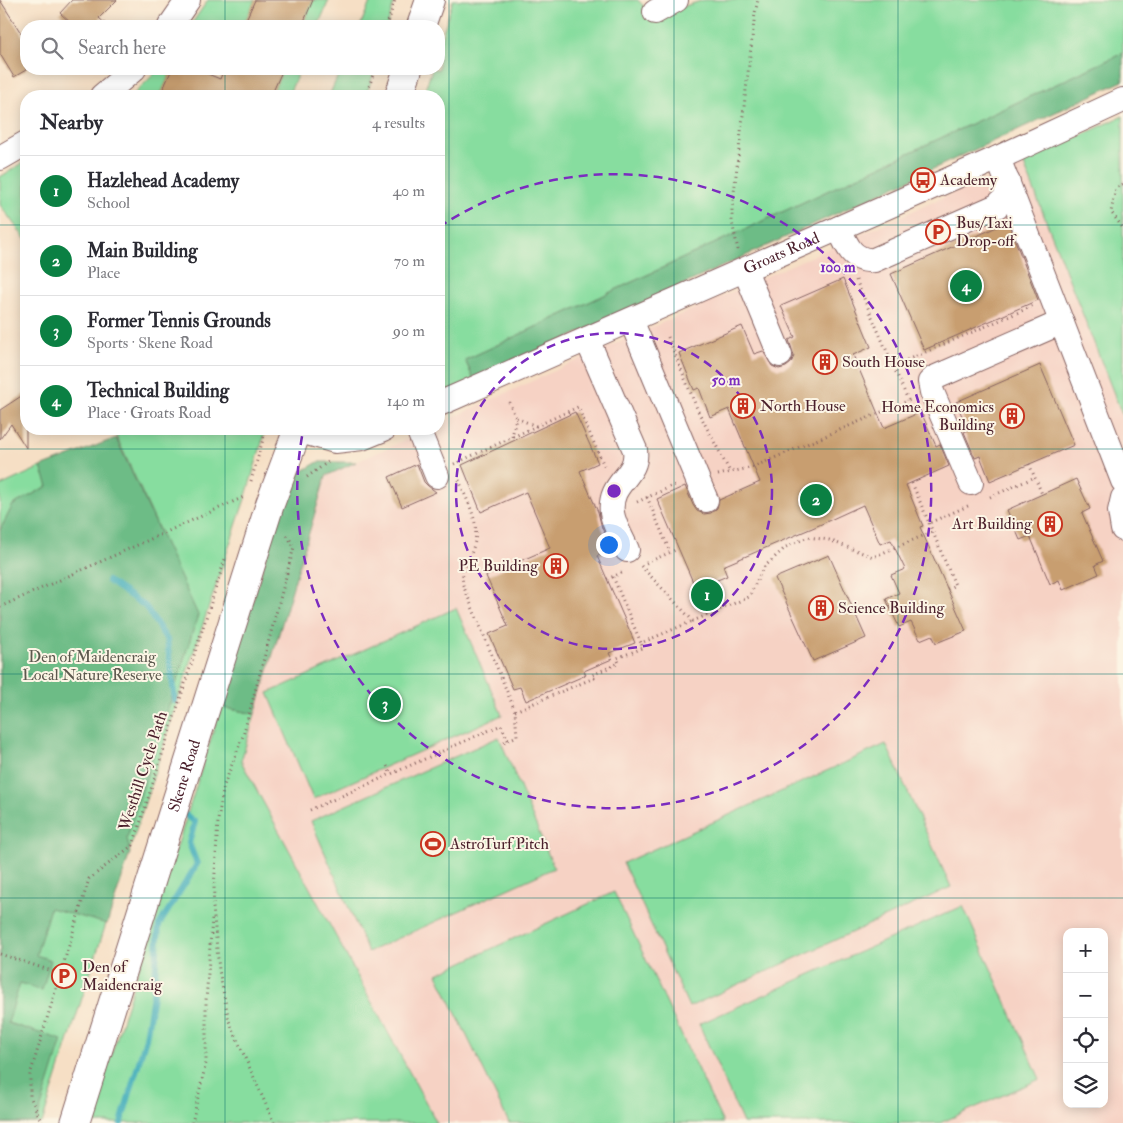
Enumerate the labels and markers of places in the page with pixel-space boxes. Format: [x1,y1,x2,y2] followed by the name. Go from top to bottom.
[910,167,936,193] bus stop icon: Academy
[939,170,998,190] place label: Academy
[956,213,1017,252] place label: Bus/Taxi Drop-off
[925,219,951,245] parking icon: Bus/Taxi Drop-off
[950,267,982,305] pin: 4
[812,349,838,375] building icon: South House
[842,352,925,372] place label: South House
[730,393,756,419] building icon: North House
[760,396,846,416] place label: North House
[881,397,995,435] place label: Home Economics Building
[999,403,1025,429] building icon: Home Economics Building
[800,481,832,519] pin: 2
[605,482,623,500] centre of rings
[1037,511,1063,537] building icon: Art Building
[951,514,1033,534] place label: Art Building
[543,553,569,579] building icon: PE Building
[458,556,539,576] place label: PE Building
[691,576,723,614] pin: 1
[808,595,834,621] building icon: Science Building
[838,598,945,618] place label: Science Building
[369,685,401,723] pin: 3
[420,831,446,857] sports icon: AstroTurf Pitch
[449,834,550,854] place label: AstroTurf Pitch
[82,957,163,995] place label: Den of Maidencraig
[51,963,77,989] parking icon: Den of Maidencraig

